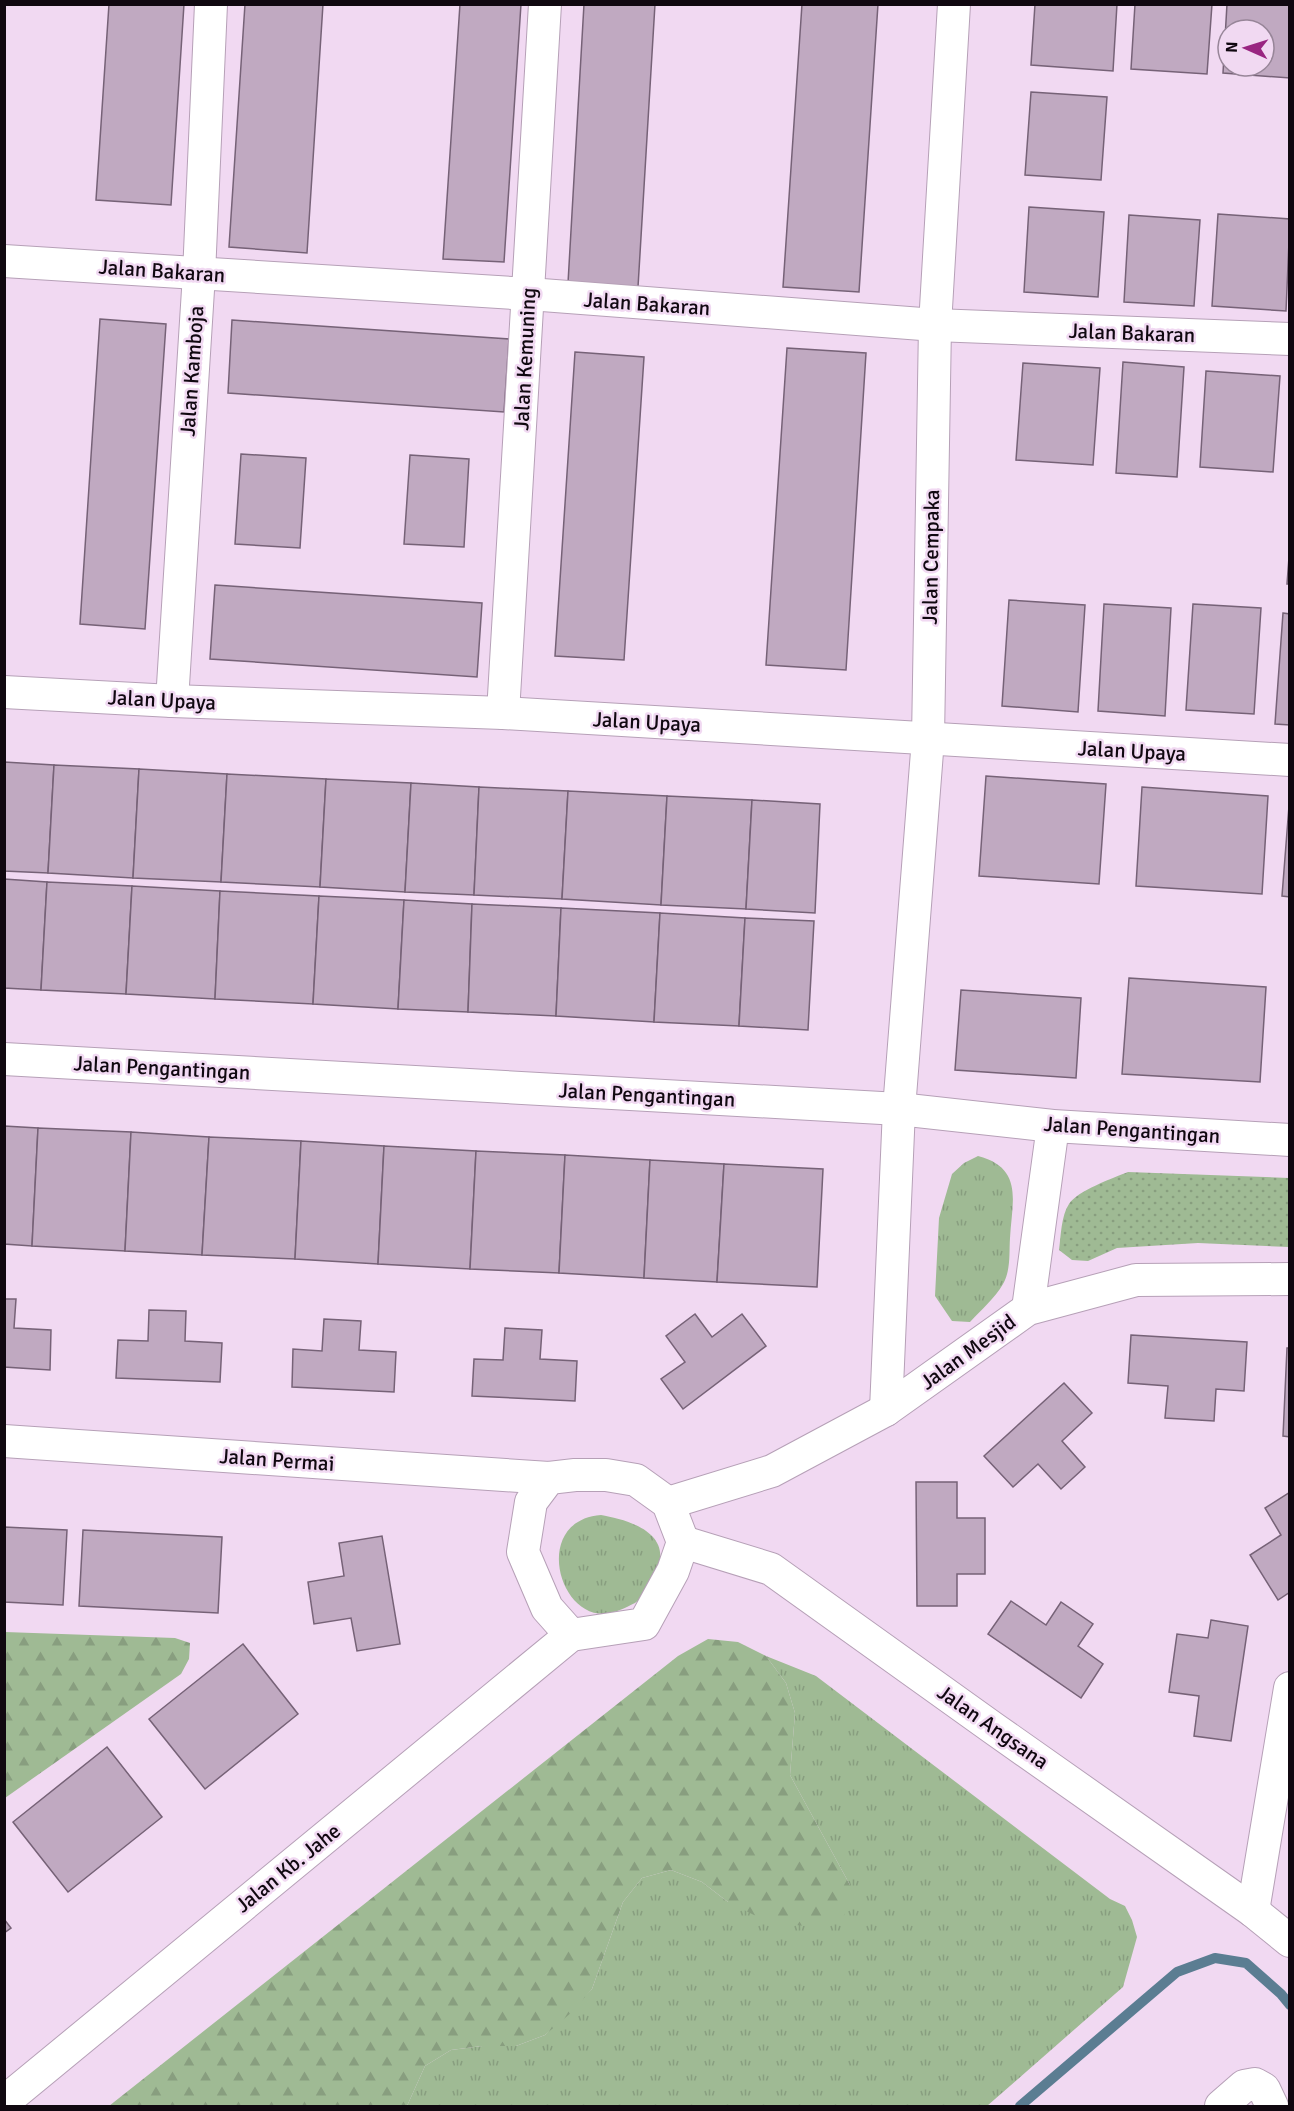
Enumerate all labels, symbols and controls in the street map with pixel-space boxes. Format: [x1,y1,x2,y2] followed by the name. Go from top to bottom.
[1216,18,1276,78] north arrow
[1222,41,1242,53] text: N
[98,254,226,288] street label: Jalan Bakaran
[508,287,542,431] street label: Jalan Kemuning
[583,287,711,321] street label: Jalan Bakaran
[174,305,210,437] street label: Jalan Kamboja
[1068,318,1196,348] street label: Jalan Bakaran
[917,489,945,625] street label: Jalan Cempaka
[107,684,217,716] street label: Jalan Upaya
[592,706,702,738] street label: Jalan Upaya
[1077,735,1187,767] street label: Jalan Upaya
[73,1050,251,1086] street label: Jalan Pengantingan
[558,1077,736,1113] street label: Jalan Pengantingan
[1043,1111,1221,1149] street label: Jalan Pengantingan
[915,1309,1021,1395] street label: Jalan Mesjid
[219,1443,335,1477] street label: Jalan Permai
[932,1679,1054,1775] street label: Jalan Angsana
[230,1818,346,1918] street label: Jalan Kb. Jahe

